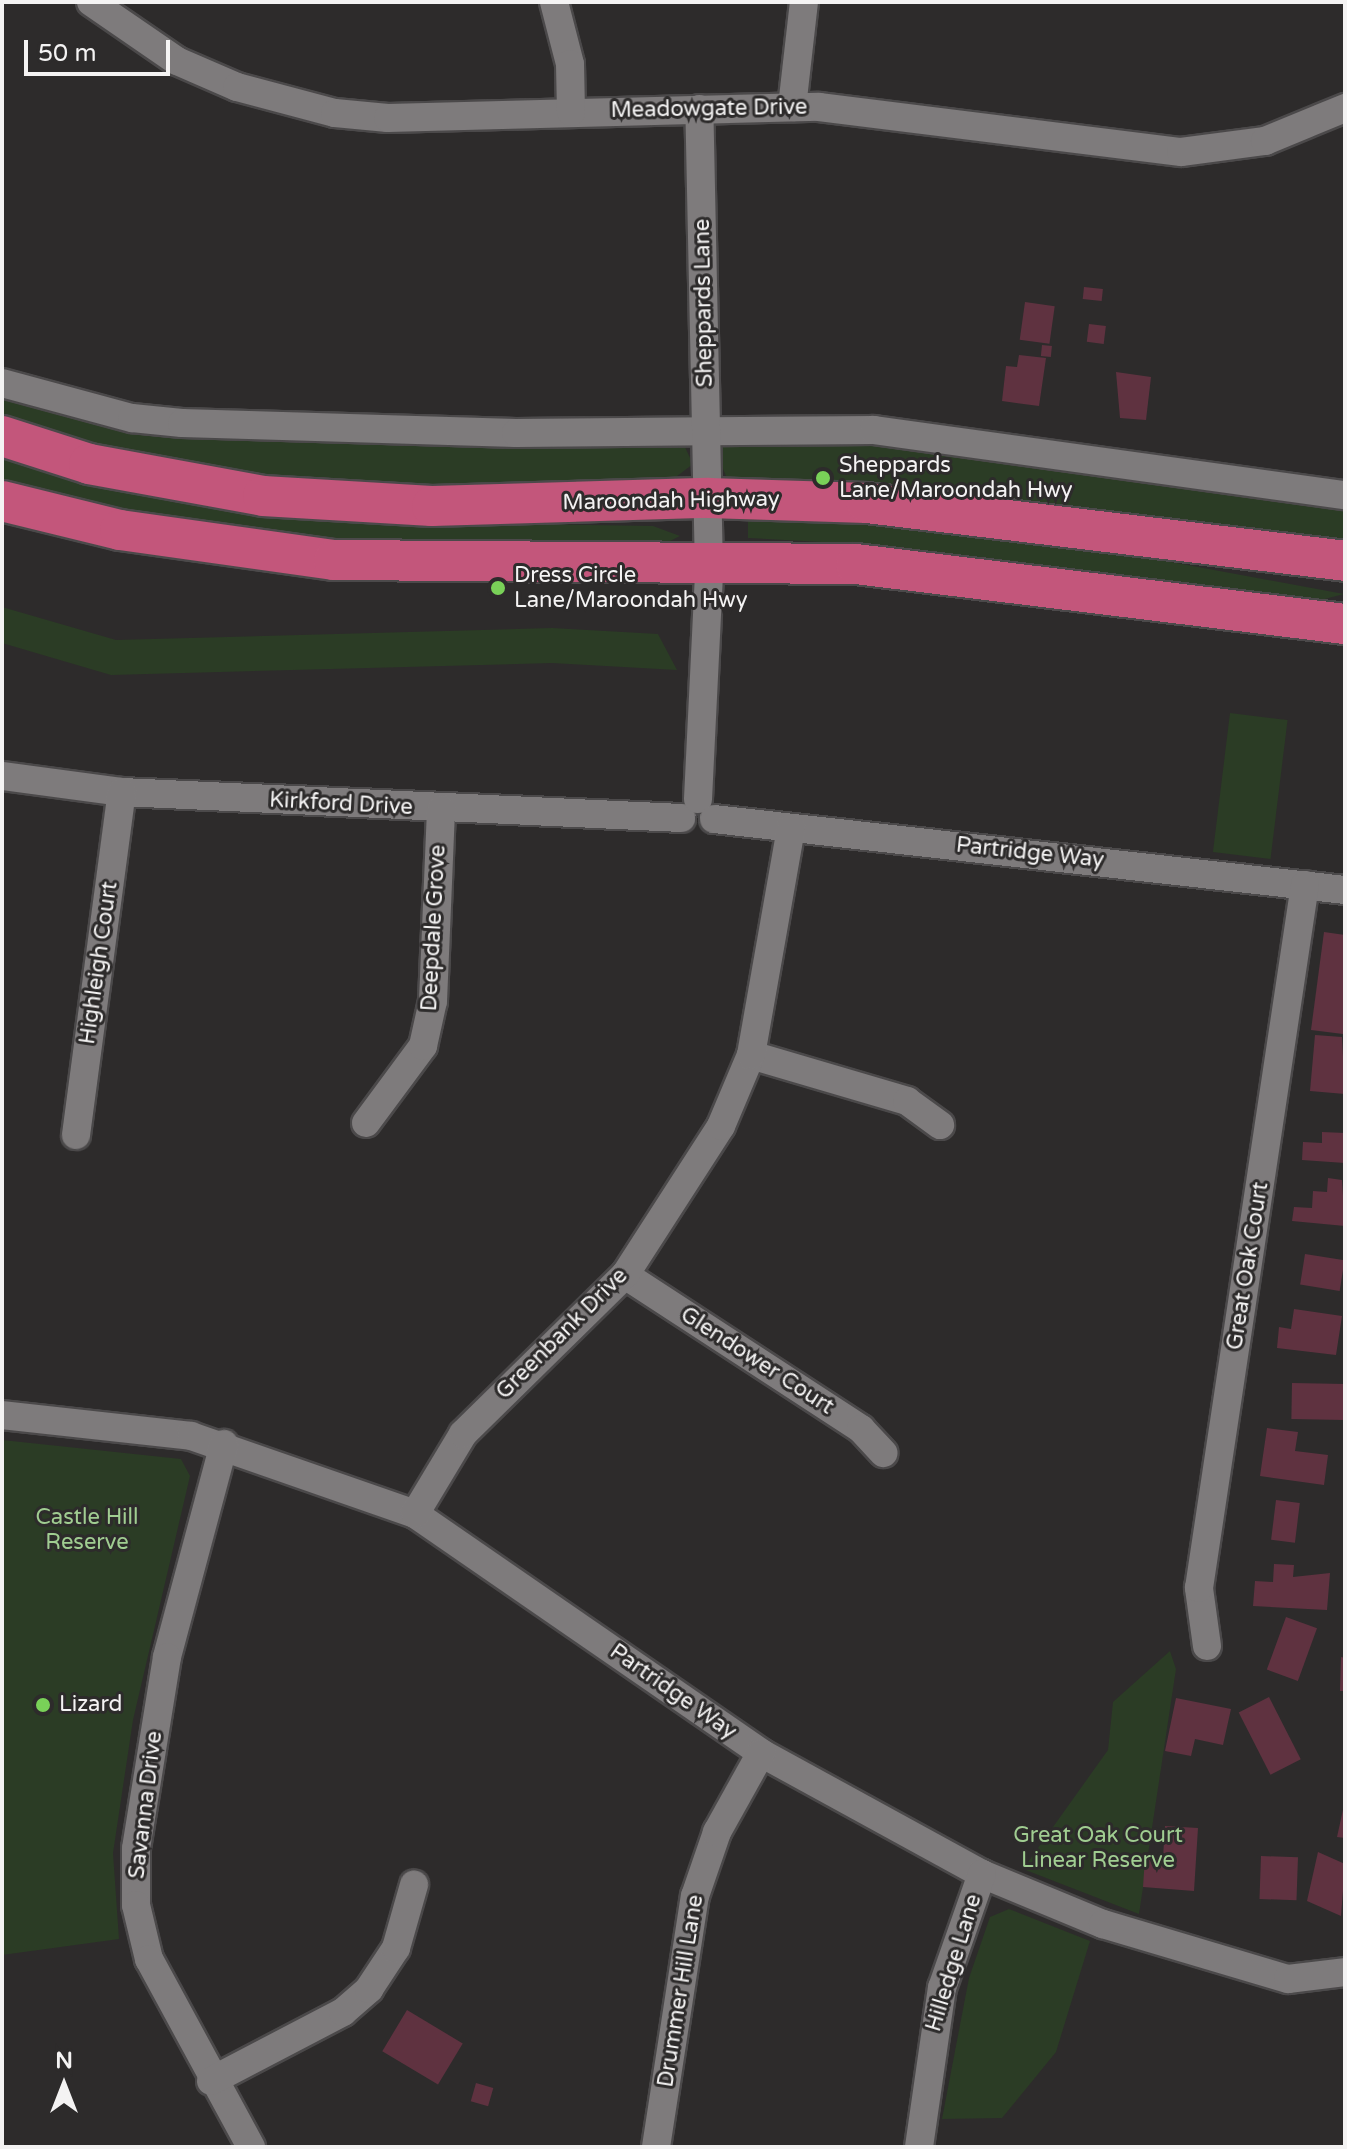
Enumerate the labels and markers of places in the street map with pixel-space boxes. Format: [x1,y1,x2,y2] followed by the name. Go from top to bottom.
[839,452,1073,504] place label: Sheppards Lane/Maroondah Hwy
[814,469,832,487] marker: Sheppards Lane/Maroondah Hwy
[514,562,748,614] place label: Dress Circle Lane/Maroondah Hwy
[489,579,507,597] marker: Dress Circle Lane/Maroondah Hwy
[59,1692,122,1718] place label: Lizard
[34,1696,52,1714] marker: Lizard

